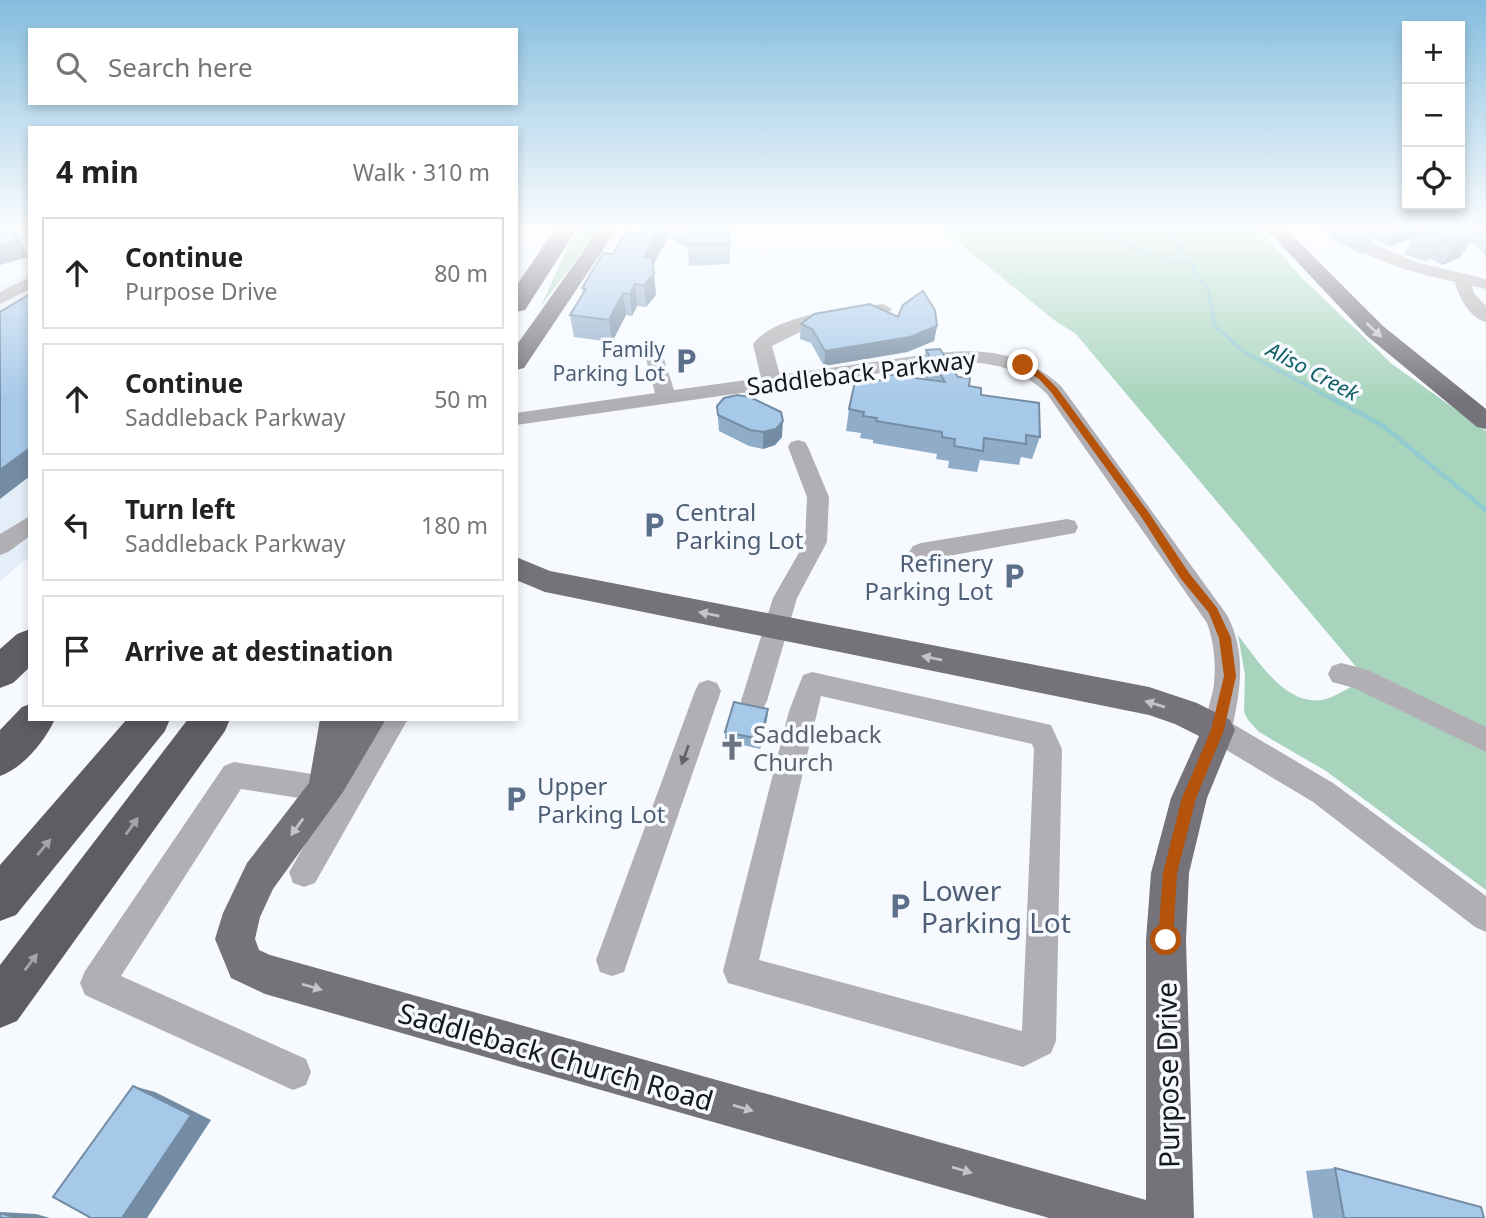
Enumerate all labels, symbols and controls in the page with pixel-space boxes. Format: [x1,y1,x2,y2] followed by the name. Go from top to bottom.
[1402,21,1465,210] map controls
[1402,21,1465,84] button: +
[28,28,518,105] search box
[52,48,90,86] icon: search
[108,49,253,85] text: Search here
[1402,84,1465,147] button: −
[1402,147,1465,210] button: locate
[56,151,139,192] text: 4 min
[353,156,490,188] text: Walk · 310 m
[125,239,243,275] text: Continue
[58,254,96,292] icon: ahead
[434,257,488,289] text: 80 m
[125,275,278,307] text: Purpose Drive
[1365,322,1382,338] one-way arrow
[1260,334,1365,408] water label: Aliso Creek
[553,335,665,387] place label: Family Parking Lot
[745,342,978,402] street label: Saddleback Parkway
[671,346,701,376] parking icon: Family Parking Lot
[1007,349,1038,380] route end
[125,365,243,401] text: Continue
[58,380,96,418] icon: ahead
[434,383,488,415] text: 50 m
[125,401,345,433] text: Saddleback Parkway
[125,491,236,527] text: Turn left
[675,495,804,556] place label: Central Parking Lot
[58,506,96,544] icon: left
[421,509,488,541] text: 180 m
[639,510,669,540] parking icon: Central Parking Lot
[125,527,345,559] text: Saddleback Parkway
[865,546,994,607] place label: Refinery Parking Lot
[999,561,1029,591] parking icon: Refinery Parking Lot
[698,608,720,619] one-way arrow
[58,632,96,670] icon: arrive
[125,633,394,669] text: Arrive at destination
[921,653,943,664] one-way arrow
[1144,698,1165,708] one-way arrow
[753,717,882,778] place label: Saddleback Church
[717,732,747,762] church icon: Saddleback Church
[679,744,690,765] one-way arrow
[537,769,666,830] place label: Upper Parking Lot
[501,784,531,814] parking icon: Upper Parking Lot
[125,817,139,836] one-way arrow
[290,817,304,836] one-way arrow
[36,838,52,856] one-way arrow
[921,871,1071,941] place label: Lower Parking Lot
[885,891,915,921] parking icon: Lower Parking Lot
[1150,924,1181,955] route start
[24,953,38,971] one-way arrow
[301,982,323,993] one-way arrow
[1146,982,1188,1168] street label: Purpose Drive
[394,993,718,1119] street label: Saddleback Church Road
[733,1104,754,1114] one-way arrow
[952,1166,973,1176] one-way arrow

